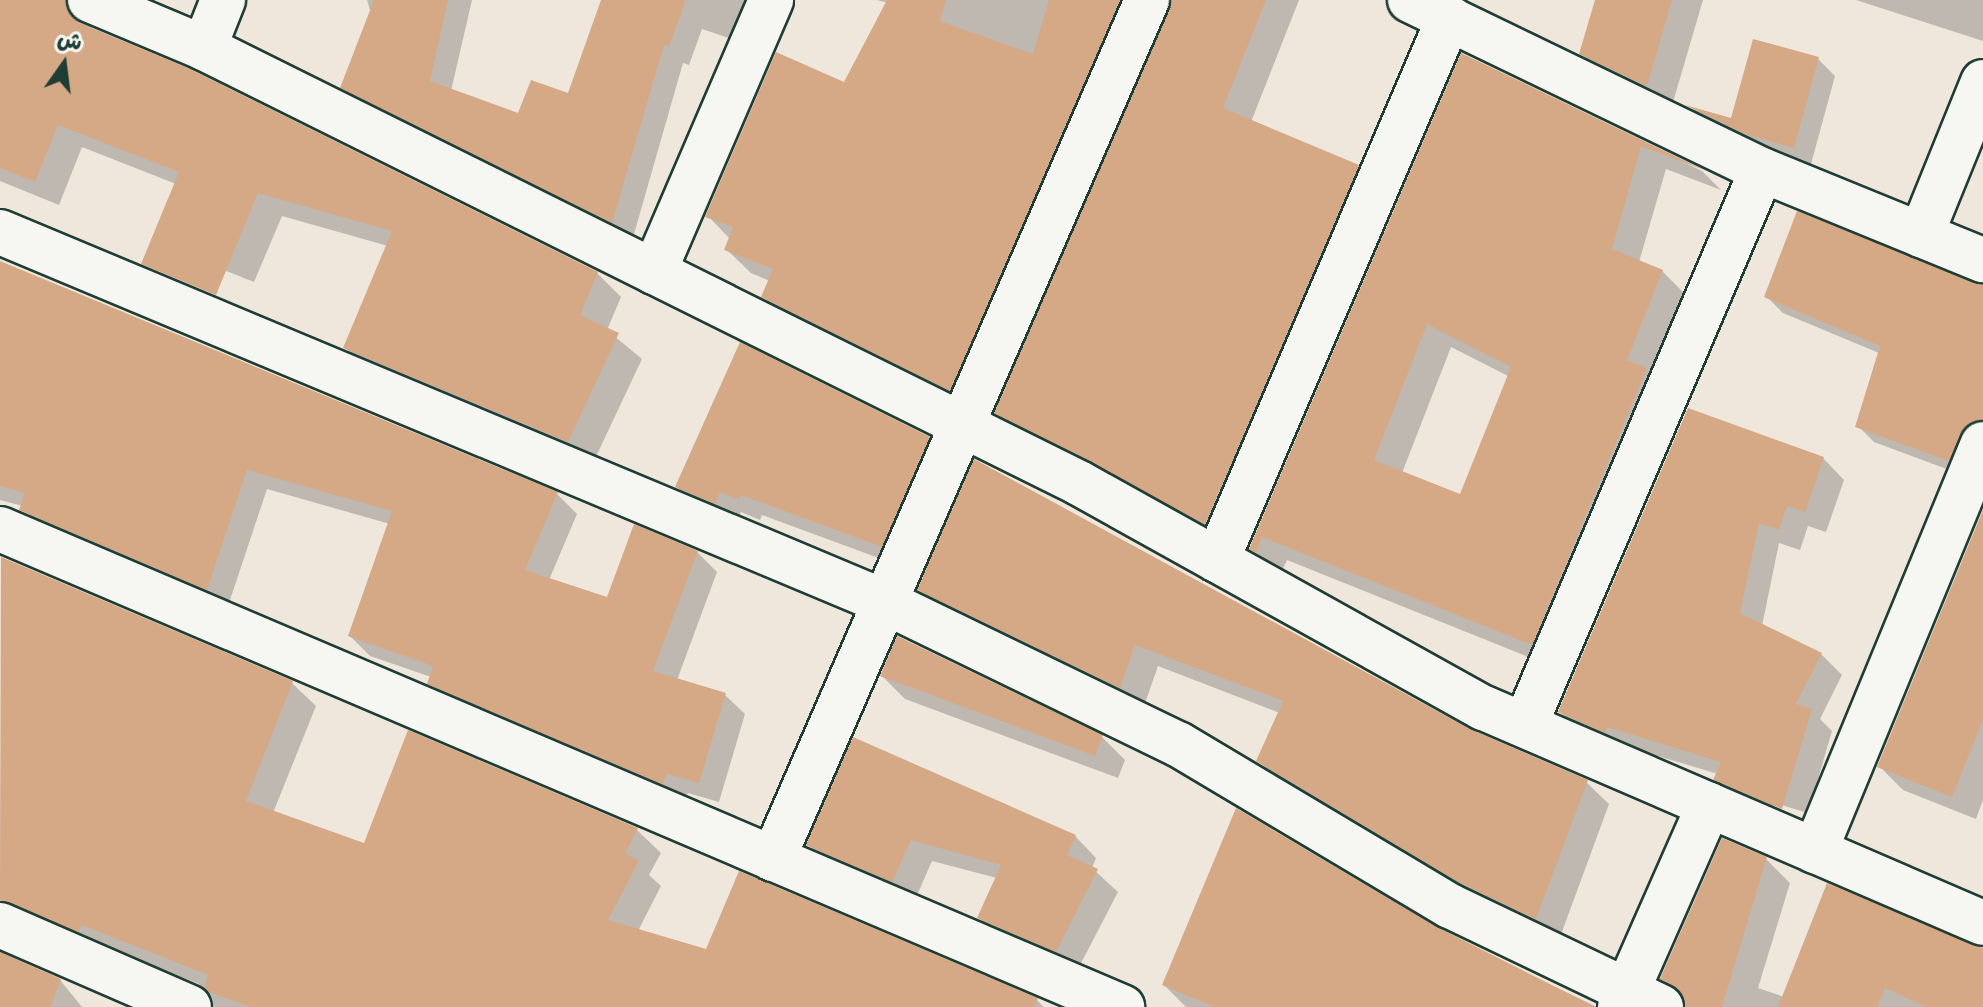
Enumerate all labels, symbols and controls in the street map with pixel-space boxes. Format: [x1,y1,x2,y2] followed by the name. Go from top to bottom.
[53,18,86,62] text: ش
[24,24,104,104] north arrow

